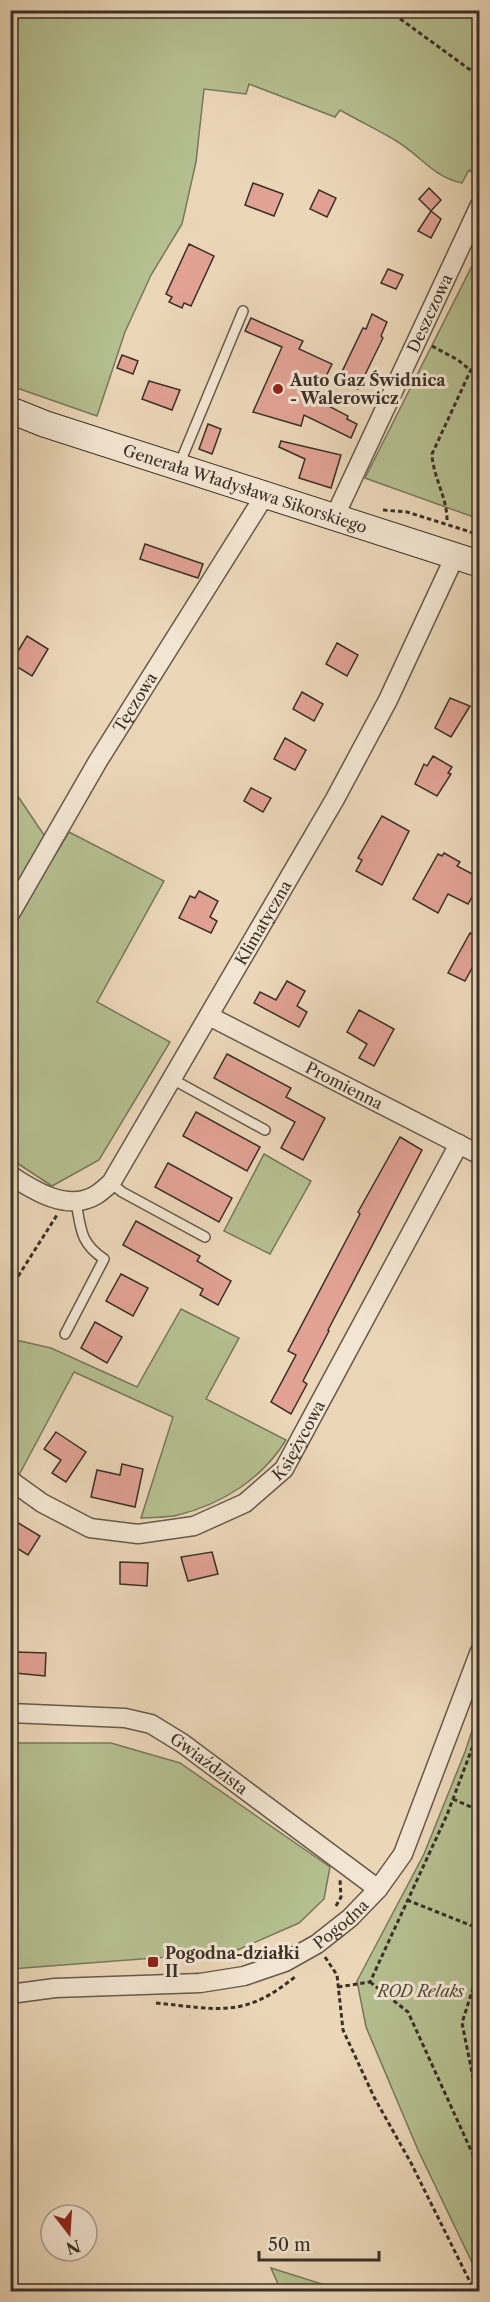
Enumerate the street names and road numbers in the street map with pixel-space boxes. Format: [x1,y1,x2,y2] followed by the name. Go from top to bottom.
[403,270,457,356] street label: Deszczowa
[121,440,370,537] street label: Generała Władysława Sikorskiego
[109,668,161,736] street label: Tęczowa
[230,876,296,969] street label: Klimatyczna
[302,1057,387,1114] street label: Promienna
[268,1397,329,1485] street label: Księżycowa
[167,1728,252,1799] street label: Gwiaździsta
[309,1895,373,1953] street label: Pogodna

